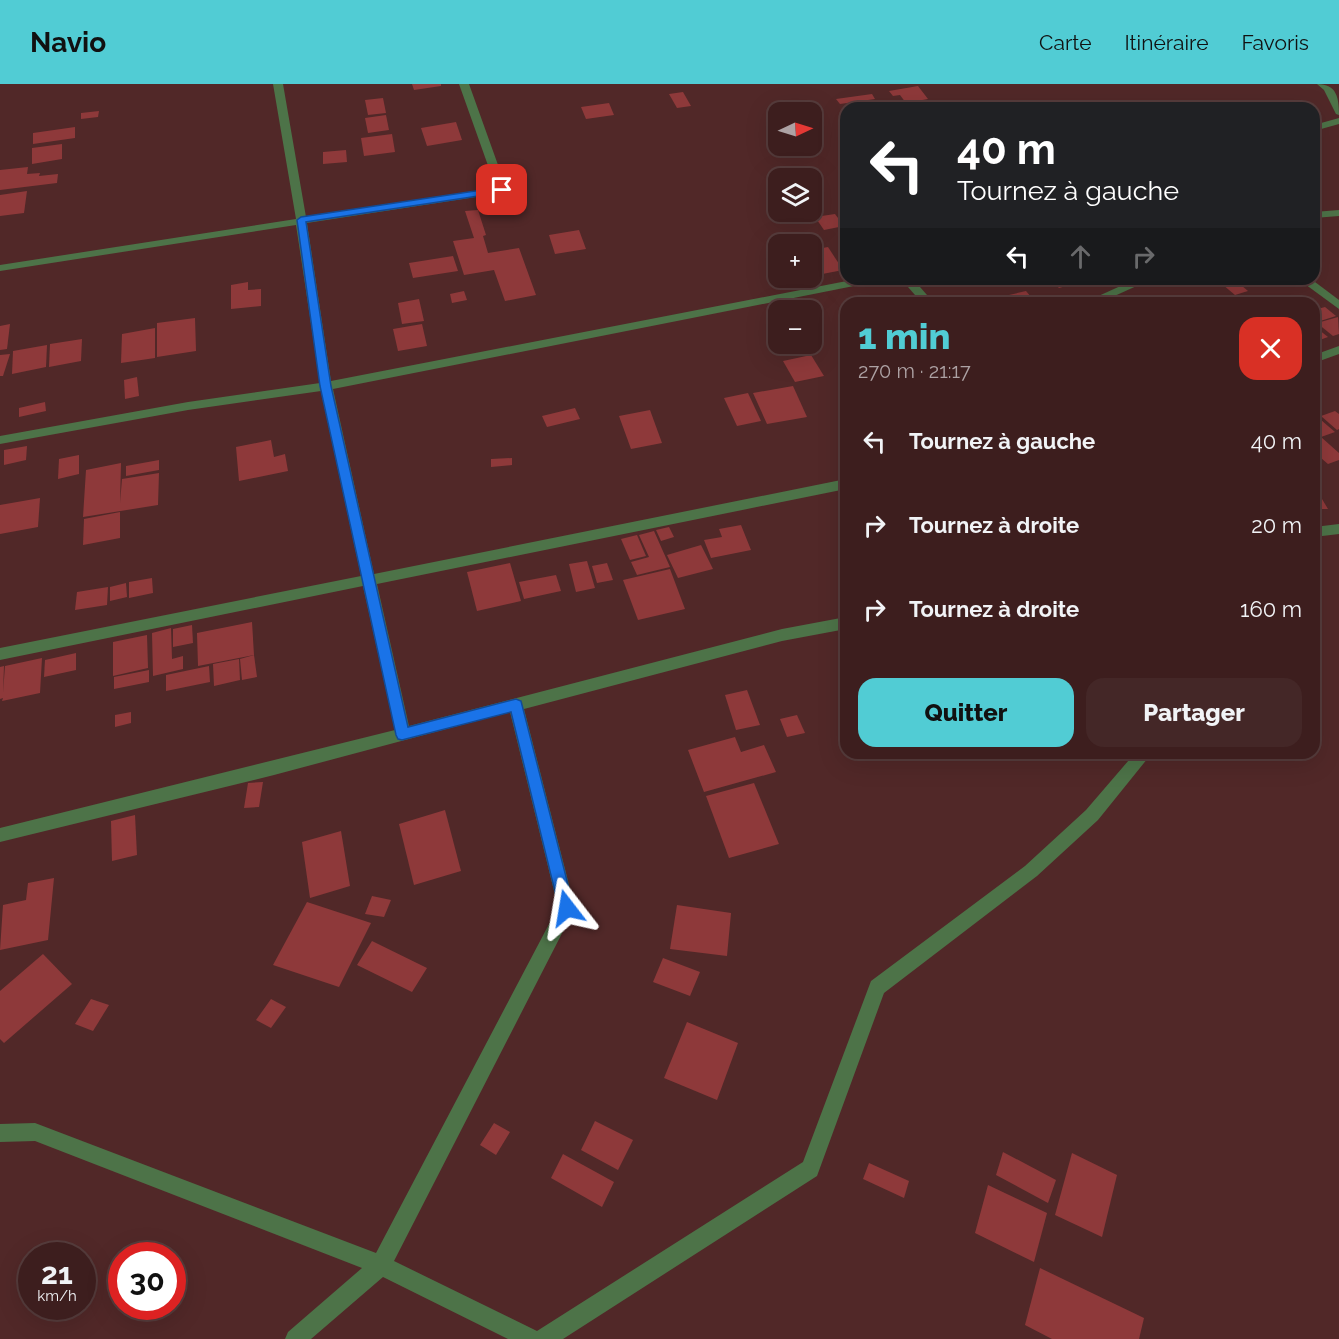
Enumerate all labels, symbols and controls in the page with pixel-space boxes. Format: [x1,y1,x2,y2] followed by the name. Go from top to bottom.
[30,26,106,59] text: Navio
[1039,30,1091,55] text: Carte
[1124,30,1208,55] text: Itinéraire
[1241,30,1309,55] text: Favoris
[768,102,822,156] north arrow
[768,102,822,354] map controls
[957,125,1056,174] text: 40 m
[858,126,936,204] icon: left
[476,164,527,215] pin
[768,168,822,222] button: layers
[485,173,518,206] icon: arrive
[957,175,1179,206] text: Tournez à gauche
[768,234,822,288] button: +
[1001,240,1034,273] icon: left
[1064,240,1097,273] icon: ahead
[1127,240,1160,273] icon: right
[768,300,822,354] button: −
[858,315,950,357] text: 1 min
[1239,317,1302,380] button: close
[858,359,971,383] text: 270 m · 21:17
[858,425,891,458] icon: left
[909,428,1095,454] text: Tournez à gauche
[1251,428,1302,454] text: 40 m
[858,509,891,542] icon: right
[909,512,1079,538] text: Tournez à droite
[1251,512,1302,538] text: 20 m
[858,593,891,626] icon: right
[909,596,1079,622] text: Tournez à droite
[1240,596,1302,622] text: 160 m
[858,678,1074,747] button: Quitter
[1086,678,1302,747] button: Partager
[535,876,599,940] position arrow
[108,1242,186,1320] speed limit sign: 30
[41,1256,73,1291] text: 21
[37,1287,77,1305] text: km/h

